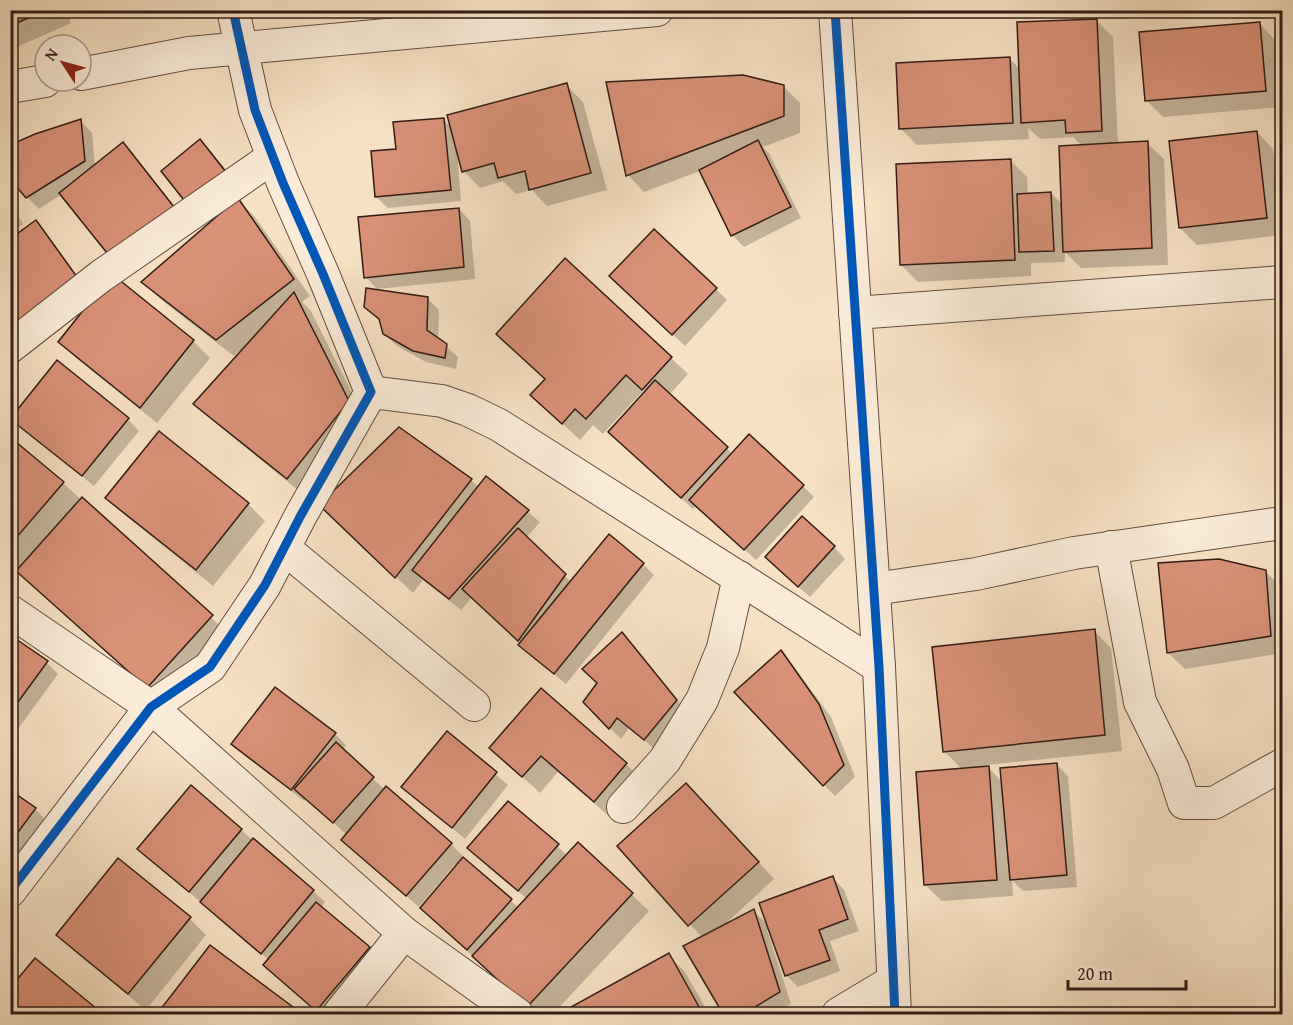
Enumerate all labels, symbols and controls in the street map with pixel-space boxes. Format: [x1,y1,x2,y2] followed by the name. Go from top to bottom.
[33,33,93,93] north arrow
[38,43,64,66] text: N
[1068,953,1186,991] scale bar
[1077,960,1113,987] text: 20 m

